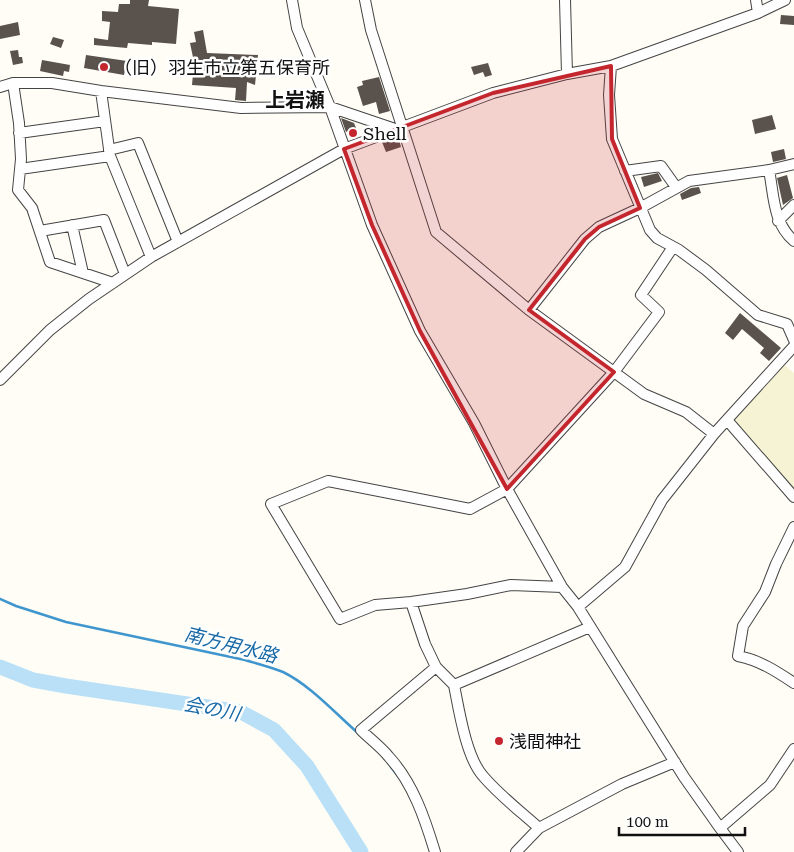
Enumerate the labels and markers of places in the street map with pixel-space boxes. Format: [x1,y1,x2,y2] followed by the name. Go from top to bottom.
[114,57,330,78] place label: （旧）羽生市立第五保育所
[98,61,110,73] marker: （旧）羽生市立第五保育所
[363,123,407,144] place label: Shell
[347,127,359,139] marker: Shell
[509,731,581,752] place label: 浅間神社
[493,735,505,747] marker: 浅間神社

